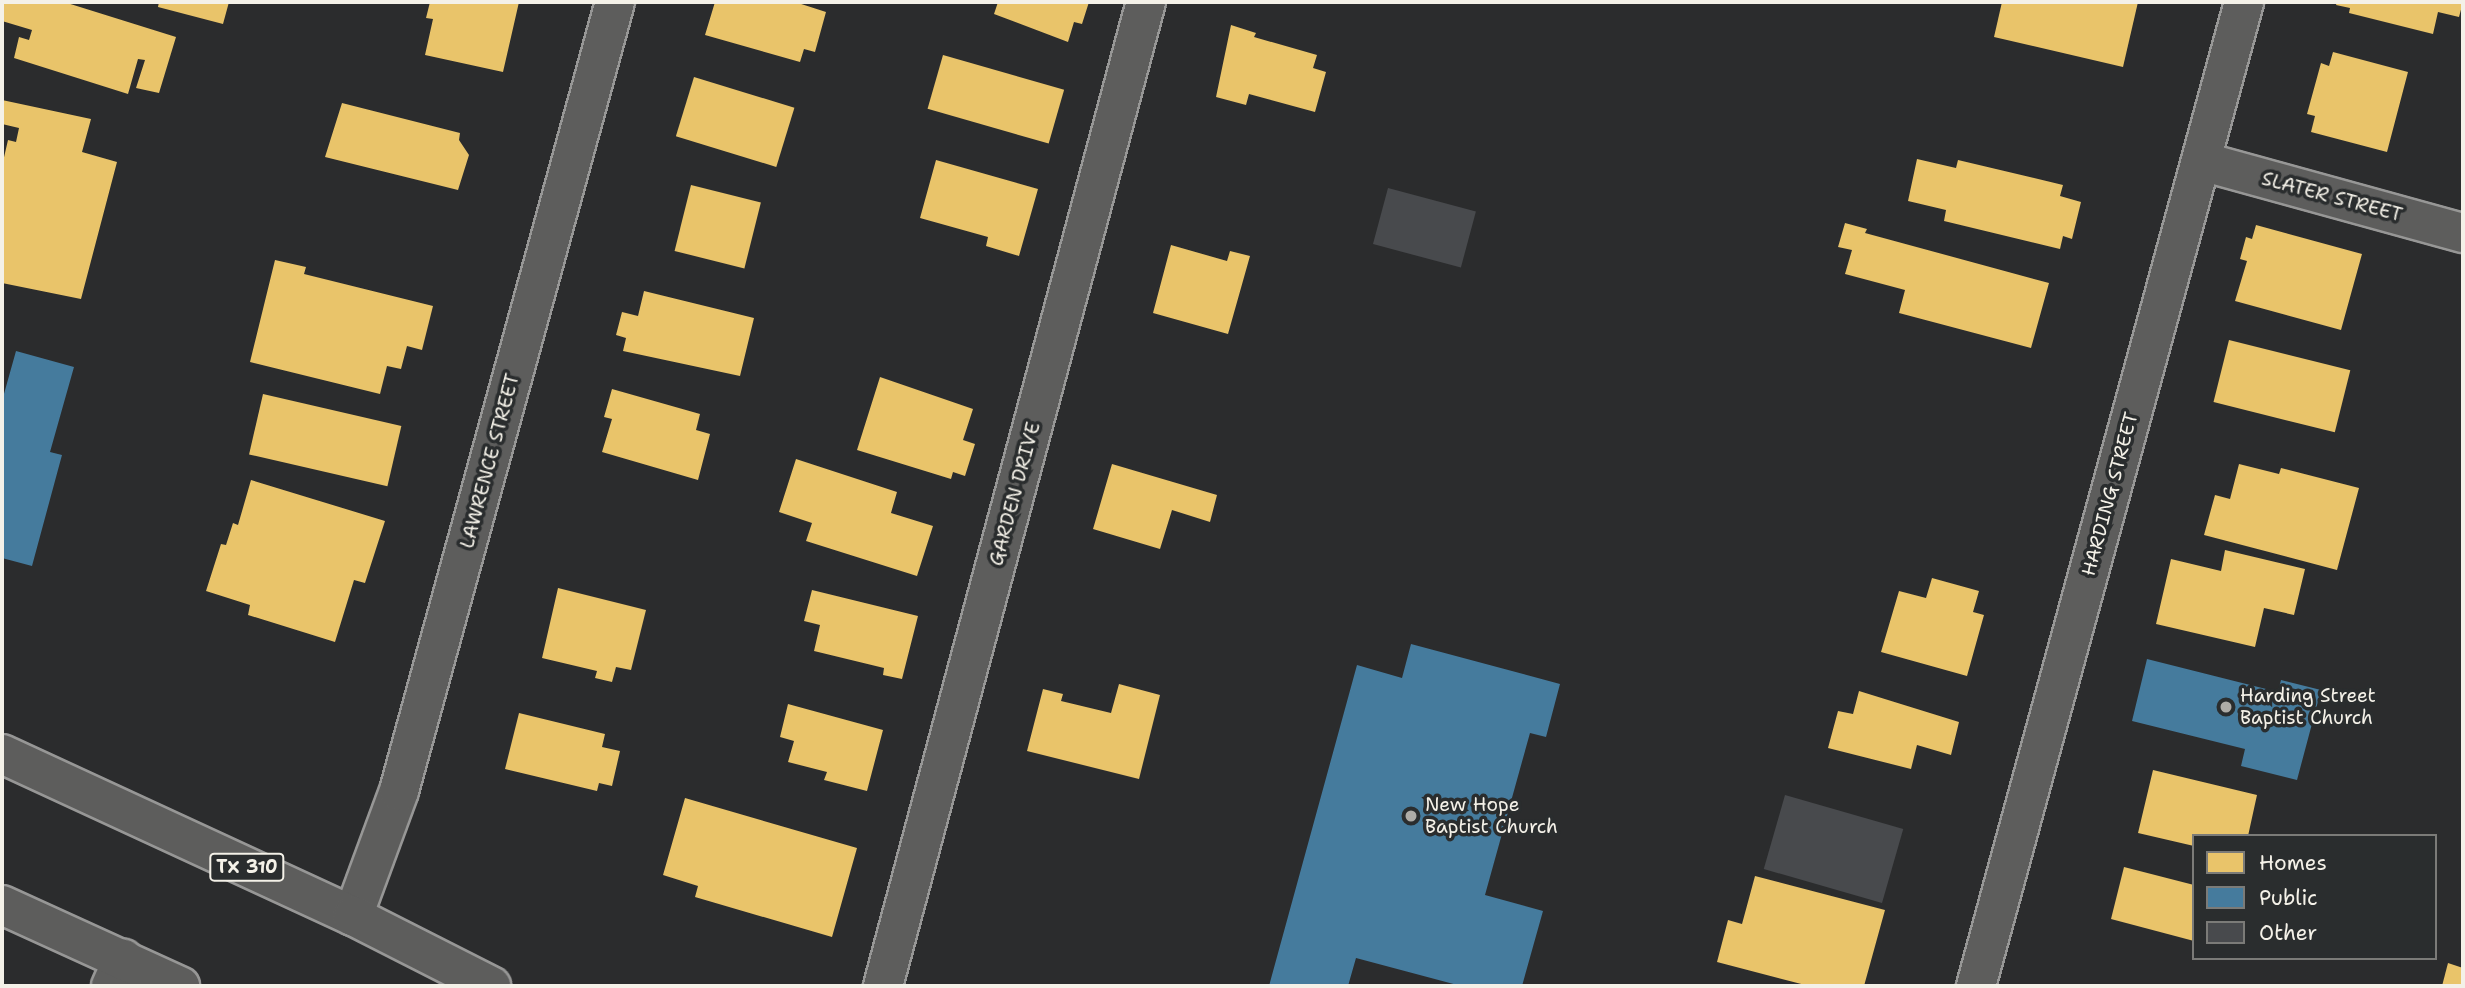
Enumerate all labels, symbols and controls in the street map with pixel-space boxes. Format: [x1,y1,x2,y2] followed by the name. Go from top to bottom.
[2259,167,2405,227] street label: SLATER STREET
[456,371,524,551] street label: LAWRENCE STREET
[2077,410,2143,578] street label: HARDING STREET
[985,420,1045,568] street label: GARDEN DRIVE
[2240,685,2376,729] place label: Harding Street Baptist Church
[2218,699,2234,715] marker: Harding Street Baptist Church
[1425,794,1558,838] place label: New Hope Baptist Church
[1403,808,1419,824] marker: New Hope Baptist Church
[2192,834,2437,960] legend
[2259,849,2327,877] text: Homes
[208,852,286,882] road number: TX 310
[2259,884,2318,912] text: Public
[2259,919,2317,947] text: Other

